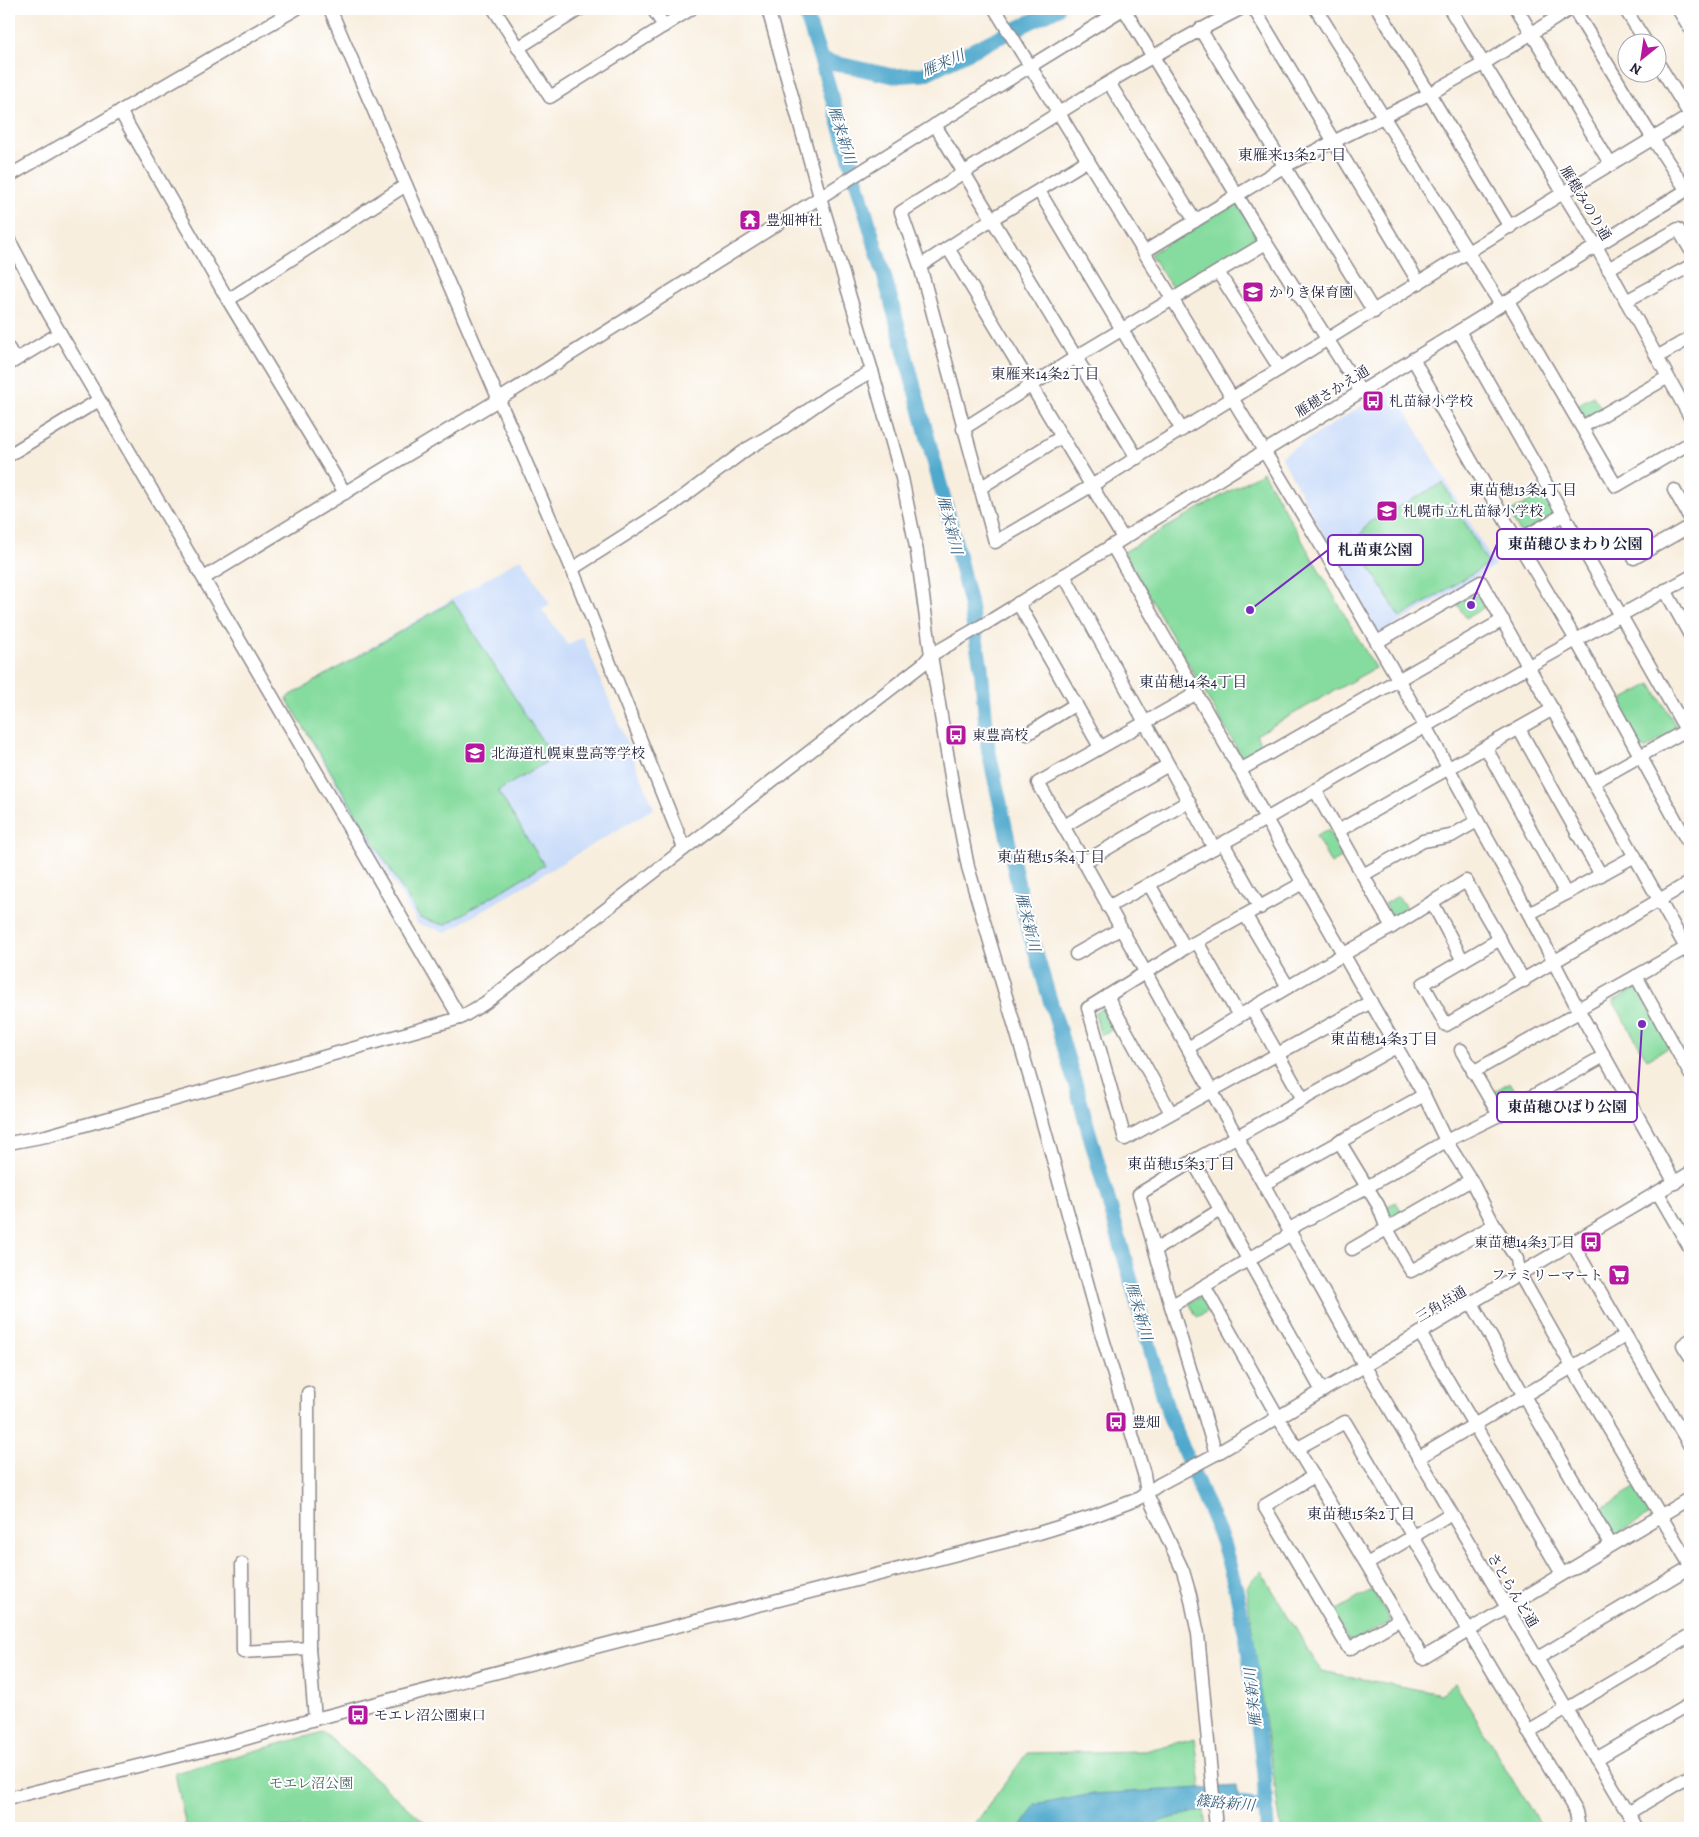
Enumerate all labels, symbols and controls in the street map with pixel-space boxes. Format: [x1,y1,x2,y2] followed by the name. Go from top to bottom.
[1616,32,1666,82] north arrow
[918,44,969,81] water label: 雁来川
[1627,58,1645,80] text: N
[824,103,861,169] water label: 雁来新川
[1238,145,1346,165] district label: 東雁来13条2丁目
[1556,162,1615,244] street label: 雁穂みのり通
[738,208,762,232] temple icon: 豊畑神社
[766,211,822,230] place label: 豊畑神社
[1241,280,1265,304] school or university icon: かりき保育園
[1269,283,1353,302] place label: かりき保育園
[1292,361,1373,422] street label: 雁穂さかえ通
[990,364,1100,384] district label: 東雁来14条2丁目
[1361,389,1385,413] bus stop icon: 札苗緑小学校
[1389,392,1473,411] place label: 札苗緑小学校
[1469,480,1577,500] district label: 東苗穂13条4丁目
[933,493,967,558] water label: 雁来新川
[1375,499,1399,523] school or university icon: 札幌市立札苗緑小学校
[1403,502,1543,521] place label: 札幌市立札苗緑小学校
[1497,529,1652,559] callout: 東苗穂ひまわり公園
[1507,534,1643,554] text: 東苗穂ひまわり公園
[1328,535,1423,565] callout: 札苗東公園
[1337,540,1413,560] text: 札苗東公園
[1139,672,1247,692] district label: 東苗穂14条4丁目
[944,723,968,747] bus stop icon: 東豊高校
[972,726,1028,745] place label: 東豊高校
[463,741,487,765] school or university icon: 北海道札幌東豊高等学校
[491,744,645,763] place label: 北海道札幌東豊高等学校
[997,847,1105,867] district label: 東苗穂15条4丁目
[1011,890,1045,955] water label: 雁来新川
[1330,1029,1438,1049] district label: 東苗穂14条3丁目
[1497,1092,1637,1122] callout: 東苗穂ひばり公園
[1507,1097,1627,1117] text: 東苗穂ひばり公園
[1127,1154,1235,1174] district label: 東苗穂15条3丁目
[1579,1230,1603,1254] bus stop icon: 東苗穂14条3丁目
[1474,1233,1575,1252] place label: 東苗穂14条3丁目
[1607,1263,1631,1287] supermarket icon: ファミリーマート
[1491,1266,1603,1285] place label: ファミリーマート
[1121,1279,1157,1345] water label: 雁来新川
[1412,1282,1470,1327] street label: 三角点通
[1104,1410,1128,1434] bus stop icon: 豊畑
[1132,1413,1160,1432] place label: 豊畑
[1307,1504,1415,1524] district label: 東苗穂15条2丁目
[1483,1549,1542,1631] street label: さとらんど通
[1240,1665,1266,1729] water label: 雁来新川
[346,1703,370,1727] bus stop icon: モエレ沼公園東口
[374,1706,486,1725] place label: モエレ沼公園東口
[269,1774,353,1793] park label: モエレ沼公園
[1194,1790,1258,1816] water label: 篠路新川

